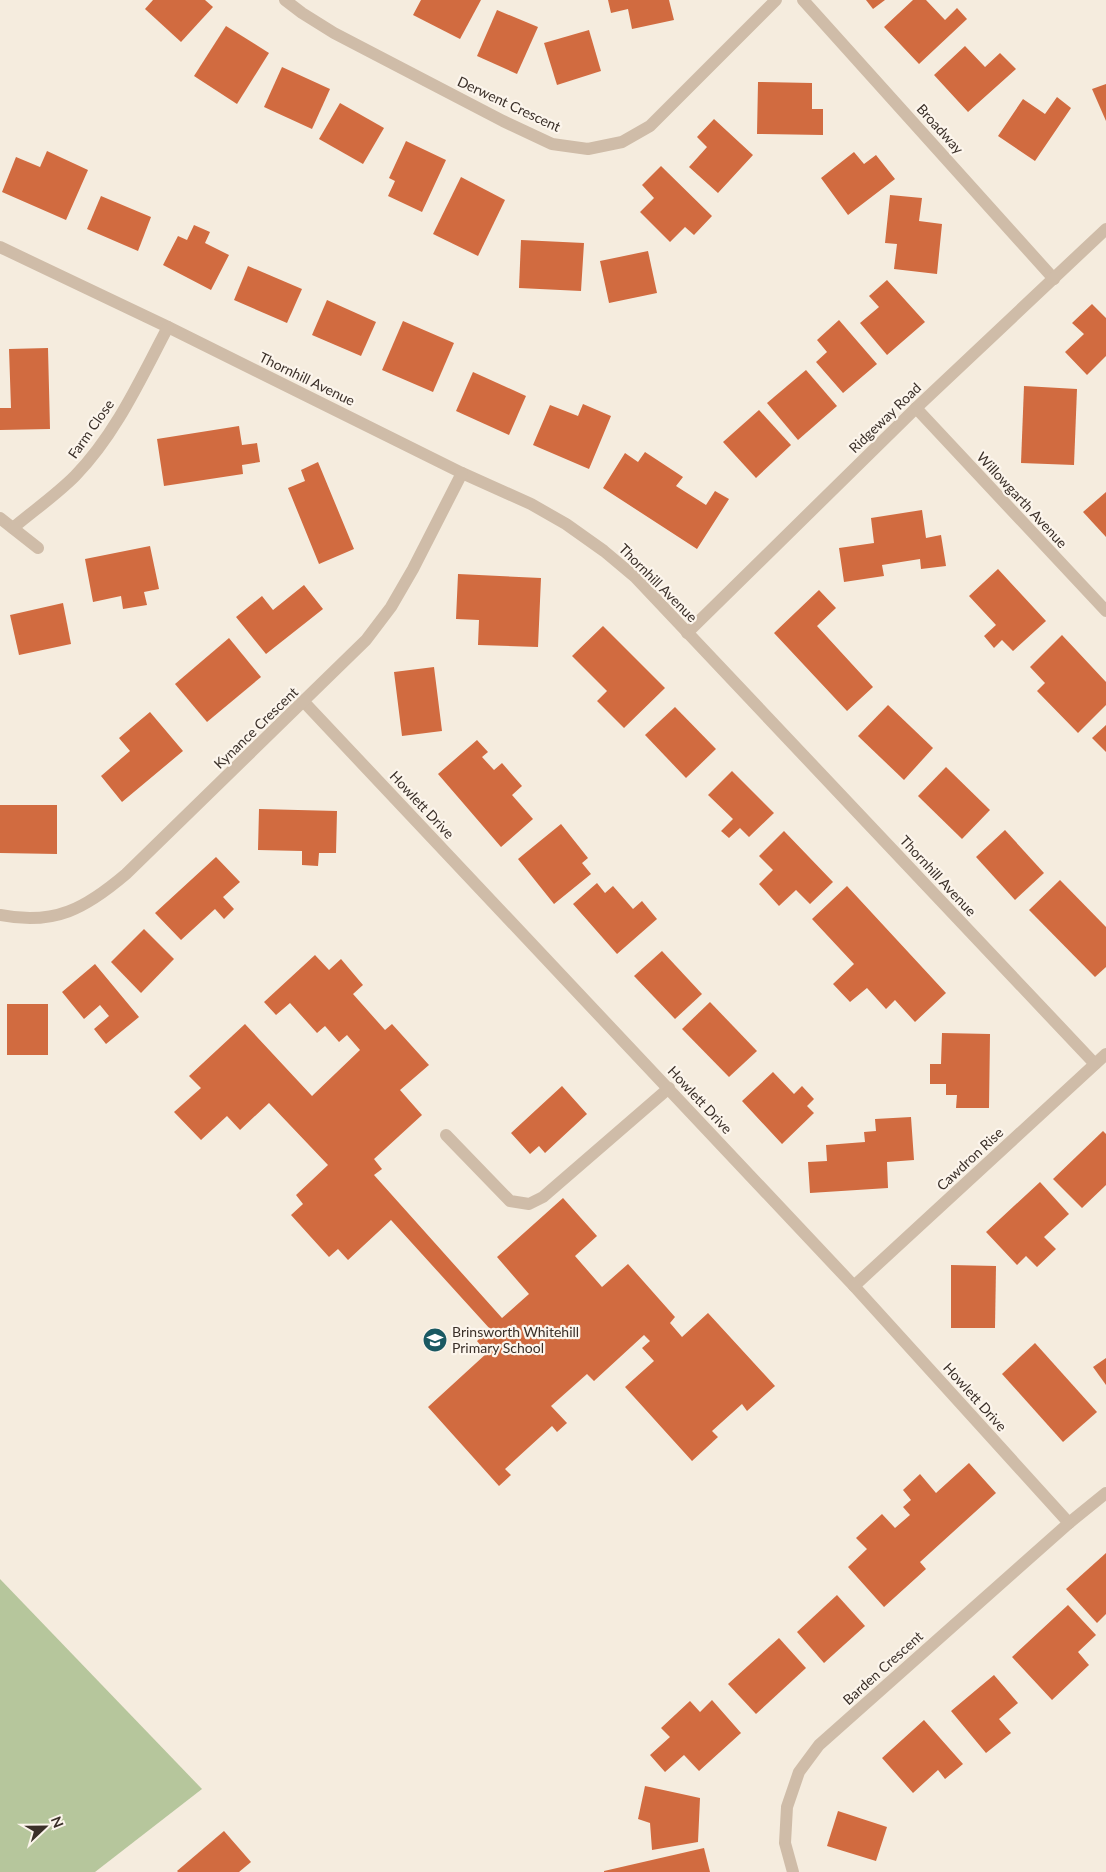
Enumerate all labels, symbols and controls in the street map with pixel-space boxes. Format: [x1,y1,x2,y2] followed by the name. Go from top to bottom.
[455,72,564,135] street label: Derwent Crescent
[914,100,968,158] street label: Broadway
[257,348,358,409] street label: Thornhill Avenue
[845,379,924,456] street label: Ridgeway Road
[64,396,117,461] street label: Farm Close
[974,448,1071,551] street label: Willowgarth Avenue
[616,540,701,625] street label: Thornhill Avenue
[210,683,301,772] street label: Kynance Crescent
[387,767,458,842] street label: Howlett Drive
[897,832,980,920] street label: Thornhill Avenue
[665,1062,736,1137] street label: Howlett Drive
[933,1124,1006,1194] street label: Cawdron Rise
[452,1323,579,1356] place label: Brinsworth Whitehill Primary School
[422,1327,448,1353] school or university icon: Brinsworth Whitehill Primary School
[940,1359,1011,1434] street label: Howlett Drive
[839,1627,926,1708] street label: Barden Crescent
[20,1802,70,1852] north arrow
[48,1814,67,1830] text: N

